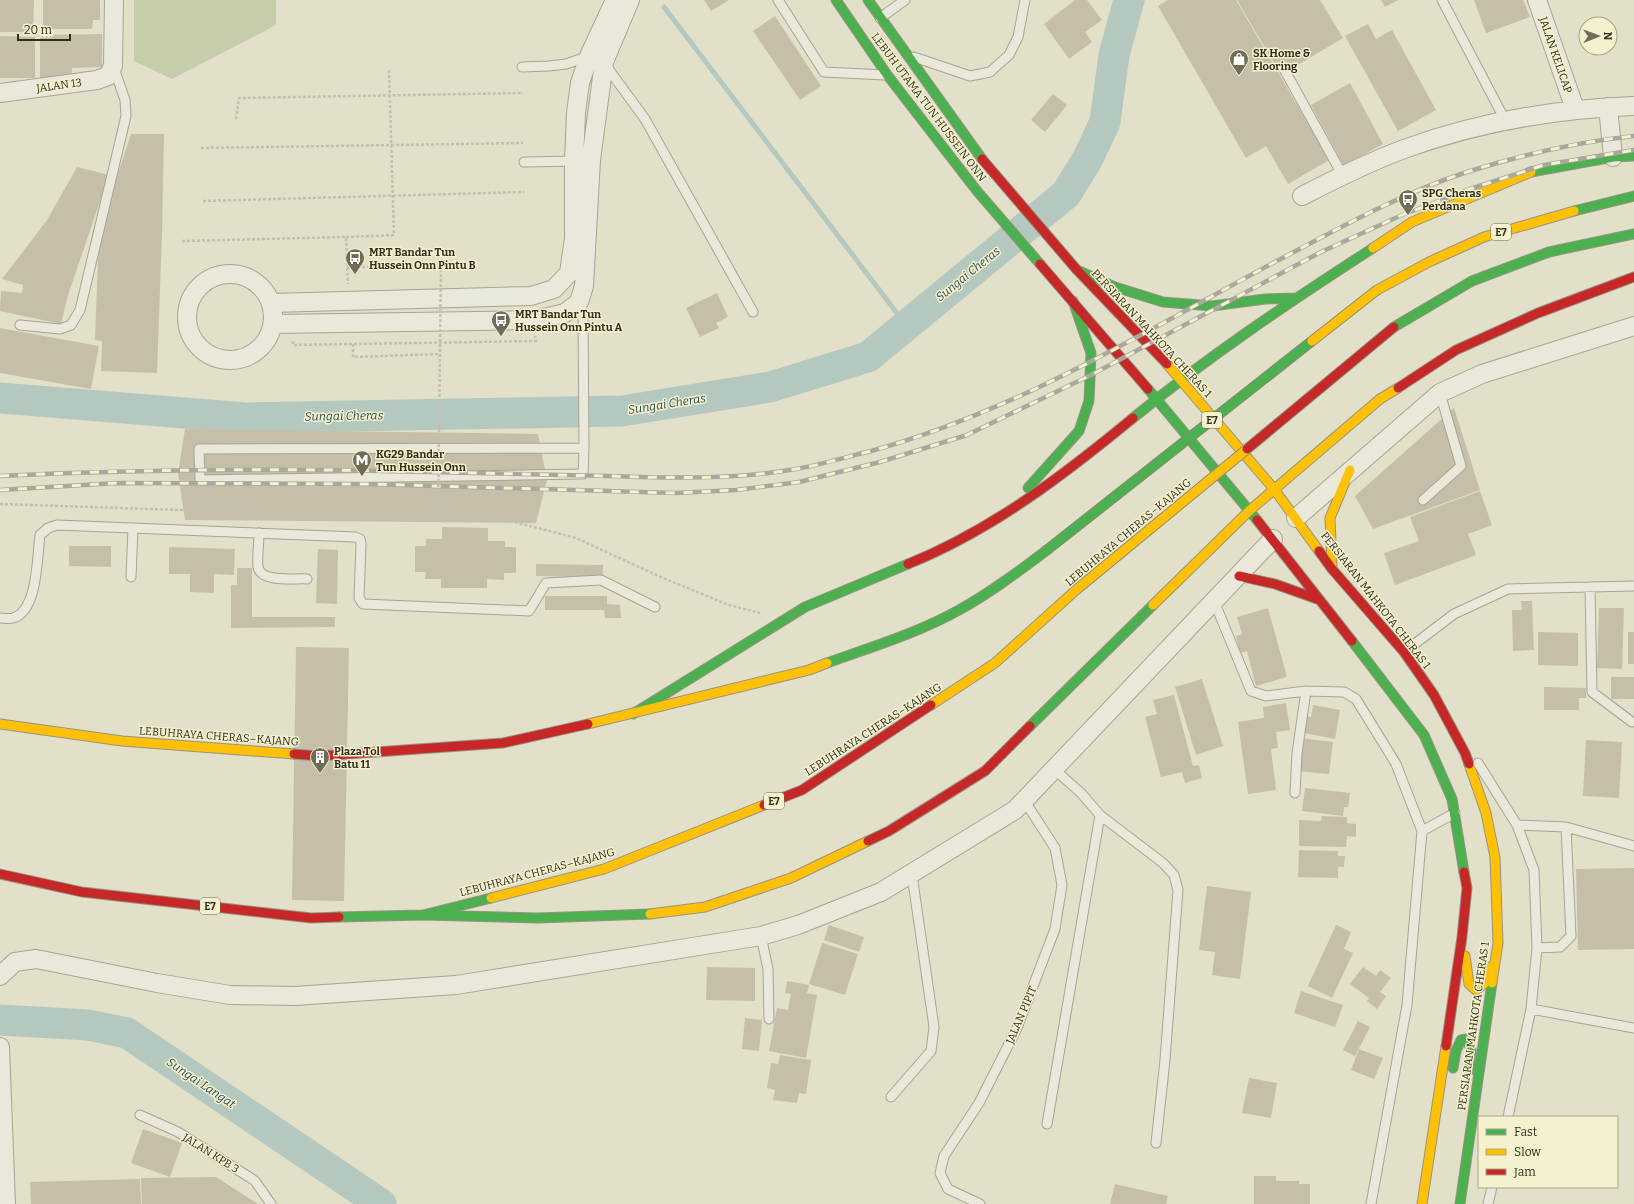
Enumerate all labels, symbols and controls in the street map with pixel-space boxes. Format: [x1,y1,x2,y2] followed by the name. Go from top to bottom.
[1536,14,1575,95] street label: JALAN KELICAP
[18,16,70,42] scale bar
[1578,16,1618,56] north arrow
[24,23,53,37] text: 20 m
[869,31,989,184] street label: LEBUH UTAMA TUN HUSSEIN ONN
[1601,31,1614,41] text: N
[1253,47,1311,73] place label: SK Home & Flooring
[1228,48,1250,76] shop icon: SK Home & Flooring
[35,76,83,95] street label: JALAN 13
[1422,187,1482,213] place label: SPG Cheras Perdana
[1397,188,1419,216] bus stop icon: SPG Cheras Perdana
[1491,224,1511,240] road number: E7
[933,244,1003,304] water label: Sungai Cheras
[369,246,476,272] place label: MRT Bandar Tun Hussein Onn Pintu B
[344,247,366,275] bus stop icon: MRT Bandar Tun Hussein Onn Pintu B
[1089,267,1215,400] street label: PERSIARAN MAHKOTA CHERAS 1
[515,308,623,334] place label: MRT Bandar Tun Hussein Onn Pintu A
[490,309,512,337] bus stop icon: MRT Bandar Tun Hussein Onn Pintu A
[627,391,707,417] water label: Sungai Cheras
[305,408,384,424] water label: Sungai Cheras
[1202,412,1222,428] road number: E7
[376,448,466,474] place label: KG29 Bandar Tun Hussein Onn
[351,449,373,477] metro station icon: KG29 Bandar Tun Hussein Onn
[1063,476,1194,589] street label: LEBUHRAYA CHERAS–KAJANG
[1318,529,1433,672] street label: PERSIARAN MAHKOTA CHERAS 1
[803,680,944,779] street label: LEBUHRAYA CHERAS–KAJANG
[139,724,299,749] street label: LEBUHRAYA CHERAS–KAJANG
[334,745,380,771] place label: Plaza Tol Batu 11
[309,746,331,774] building icon: Plaza Tol Batu 11
[764,793,784,809] road number: E7
[458,845,616,899] street label: LEBUHRAYA CHERAS–KAJANG
[200,898,220,914] road number: E7
[1455,940,1492,1111] street label: PERSIARAN MAHKOTA CHERAS 1
[1003,984,1040,1047] street label: JALAN PIPIT
[164,1055,239,1111] water label: Sungai Langat
[1478,1116,1618,1188] legend
[1514,1125,1538,1139] text: Fast
[179,1130,241,1176] street label: JALAN KPB 3
[1514,1145,1541,1159] text: Slow
[1513,1165,1536,1179] text: Jam

